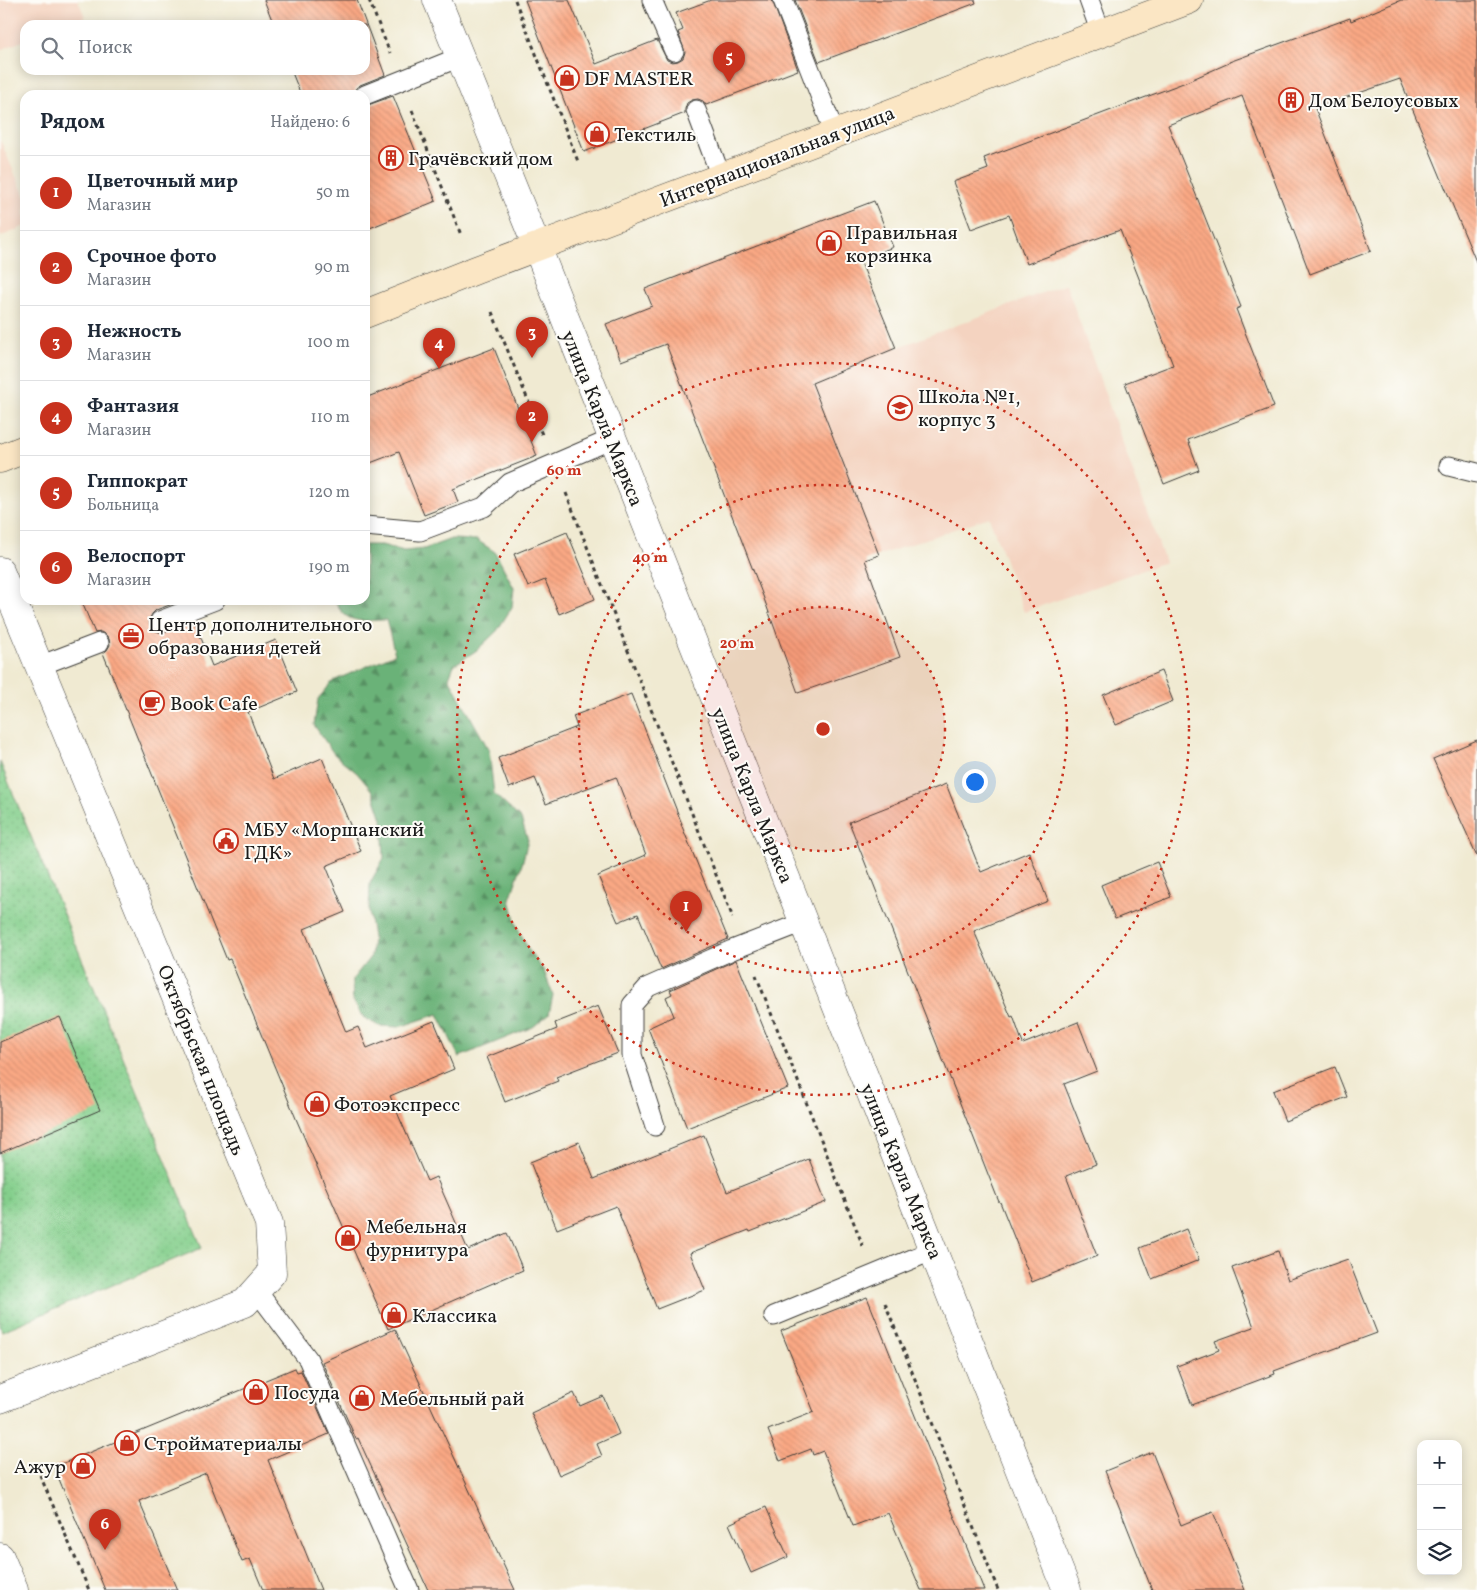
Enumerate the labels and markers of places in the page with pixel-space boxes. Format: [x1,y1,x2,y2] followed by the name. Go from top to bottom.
[713,42,745,83] pin: 5
[554,65,580,91] shop icon: DF MASTER
[584,66,694,94] place label: DF MASTER
[1278,87,1304,113] building icon: Дом Белоусовых
[1308,88,1459,116] place label: Дом Белоусовых
[584,121,610,147] shop icon: Текстиль
[614,122,696,150] place label: Текстиль
[378,145,404,171] building icon: Грачёвский дом
[408,146,553,174] place label: Грачёвский дом
[846,220,958,271] place label: Правильная корзинка
[816,230,842,256] shop icon: Правильная корзинка
[516,317,548,358] pin: 3
[423,328,455,369] pin: 4
[918,384,1020,435] place label: Школа №1, корпус 3
[887,395,913,421] school or university icon: Школа №1, корпус 3
[516,401,548,442] pin: 2
[148,612,372,663] place label: Центр дополнительного образования детей
[118,623,144,649] office icon: Центр дополнительного образования детей
[139,690,165,716] cafe icon: Book Cafe
[170,691,258,719] place label: Book Cafe
[814,720,832,738] centre of rings
[244,817,424,868] place label: МБУ «Моршанский ГДК»
[213,828,239,854] public building icon: МБУ «Моршанский ГДК»
[670,891,702,932] pin: 1
[304,1091,330,1117] shop icon: Фотоэкспресс
[334,1092,460,1120] place label: Фотоэкспресс
[366,1214,469,1265] place label: Мебельная фурнитура
[335,1225,361,1251] shop icon: Мебельная фурнитура
[381,1302,407,1328] shop icon: Классика
[412,1303,497,1331] place label: Классика
[243,1379,269,1405] shop icon: Посуда
[274,1380,340,1408] place label: Посуда
[349,1385,375,1411] shop icon: Мебельный рай
[380,1386,524,1414] place label: Мебельный рай
[114,1430,140,1456] shop icon: Стройматериалы
[144,1431,302,1459] place label: Стройматериалы
[70,1453,96,1479] shop icon: Ажур
[14,1454,66,1482] place label: Ажур
[89,1509,121,1550] pin: 6

